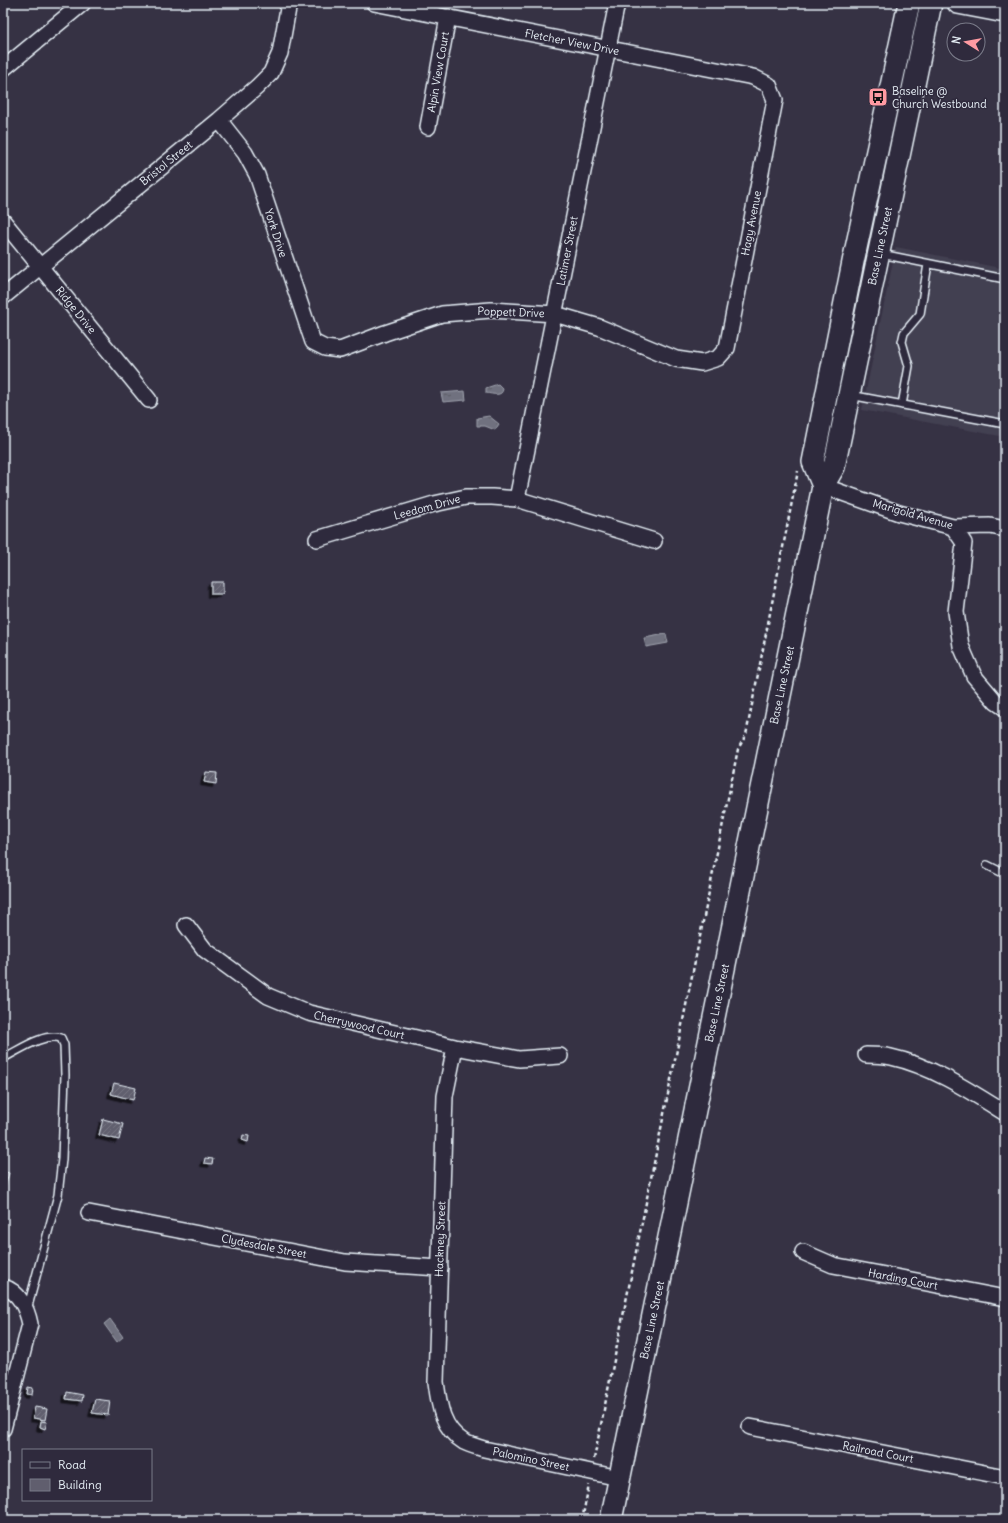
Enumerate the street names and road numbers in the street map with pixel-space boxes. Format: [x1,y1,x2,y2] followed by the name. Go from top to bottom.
[524,26,620,58] street label: Fletcher View Drive
[424,30,452,113] street label: Alpin View Court
[137,137,195,188] street label: Bristol Street
[738,189,764,257] street label: Hagy Avenue
[865,205,895,286] street label: Base Line Street
[262,207,290,259] street label: York Drive
[553,215,581,287] street label: Latimer Street
[53,284,99,336] street label: Ridge Drive
[477,304,545,320] street label: Poppett Drive
[392,491,462,523] street label: Leedom Drive
[871,496,955,532] street label: Marigold Avenue
[767,644,797,725] street label: Base Line Street
[702,962,732,1043] street label: Base Line Street
[312,1008,406,1042] street label: Cherrywood Court
[432,1201,448,1277] street label: Hackney Street
[220,1231,308,1261] street label: Clydesdale Street
[867,1265,939,1293] street label: Harding Court
[637,1279,667,1360] street label: Base Line Street
[841,1438,915,1466] street label: Railroad Court
[491,1444,571,1474] street label: Palomino Street

